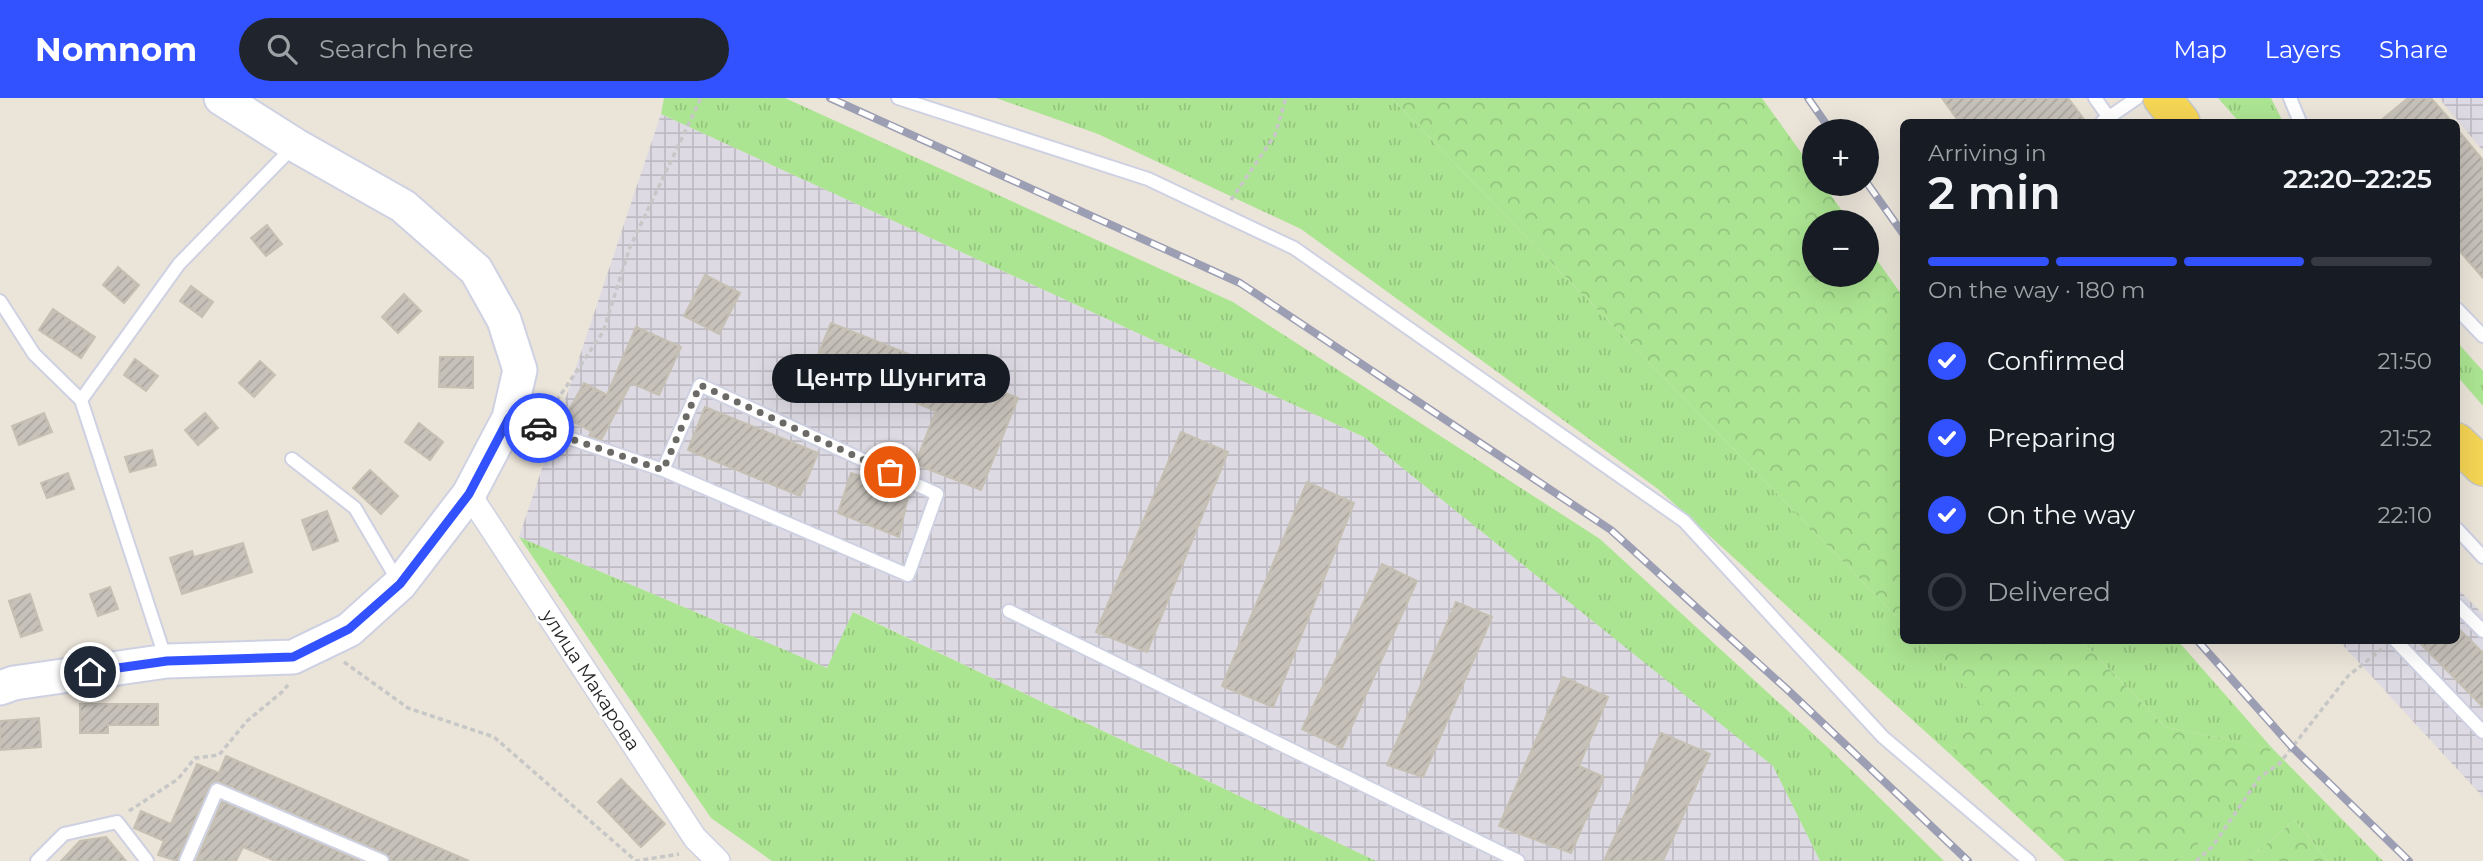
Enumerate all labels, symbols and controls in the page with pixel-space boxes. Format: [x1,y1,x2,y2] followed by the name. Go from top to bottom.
[239,18,729,81] search box
[35,29,197,69] text: Nomnom
[263,30,301,68] icon: search
[319,33,474,65] text: Search here
[2173,35,2227,64] text: Map
[2265,35,2341,64] text: Layers
[2379,35,2448,64] text: Share
[1802,119,1879,287] map controls
[1802,119,1879,196] button: +
[1928,139,2047,167] text: Arriving in
[2283,163,2432,195] text: 22:20–22:25
[1928,164,2061,221] text: 2 min
[1802,210,1879,287] button: −
[1928,276,2146,304] text: On the way · 180 m
[1928,342,1966,380] icon: check
[1987,345,2126,377] text: Confirmed
[2378,347,2432,375] text: 21:50
[771,353,1009,402] callout: Центр Шунгита
[795,364,987,392] text: Центр Шунгита
[504,393,574,463] courier
[520,409,558,447] icon: car
[1928,419,1966,457] icon: check
[1987,422,2116,454] text: Preparing
[2380,424,2432,452] text: 21:52
[860,442,920,502] pin
[871,453,909,491] icon: bag
[1928,496,1966,534] icon: check
[1987,499,2135,531] text: On the way
[2377,501,2432,529] text: 22:10
[1987,576,2111,608] text: Delivered
[536,604,645,755] street label: улица Макарова
[60,642,120,702] pin
[71,653,109,691] icon: home

